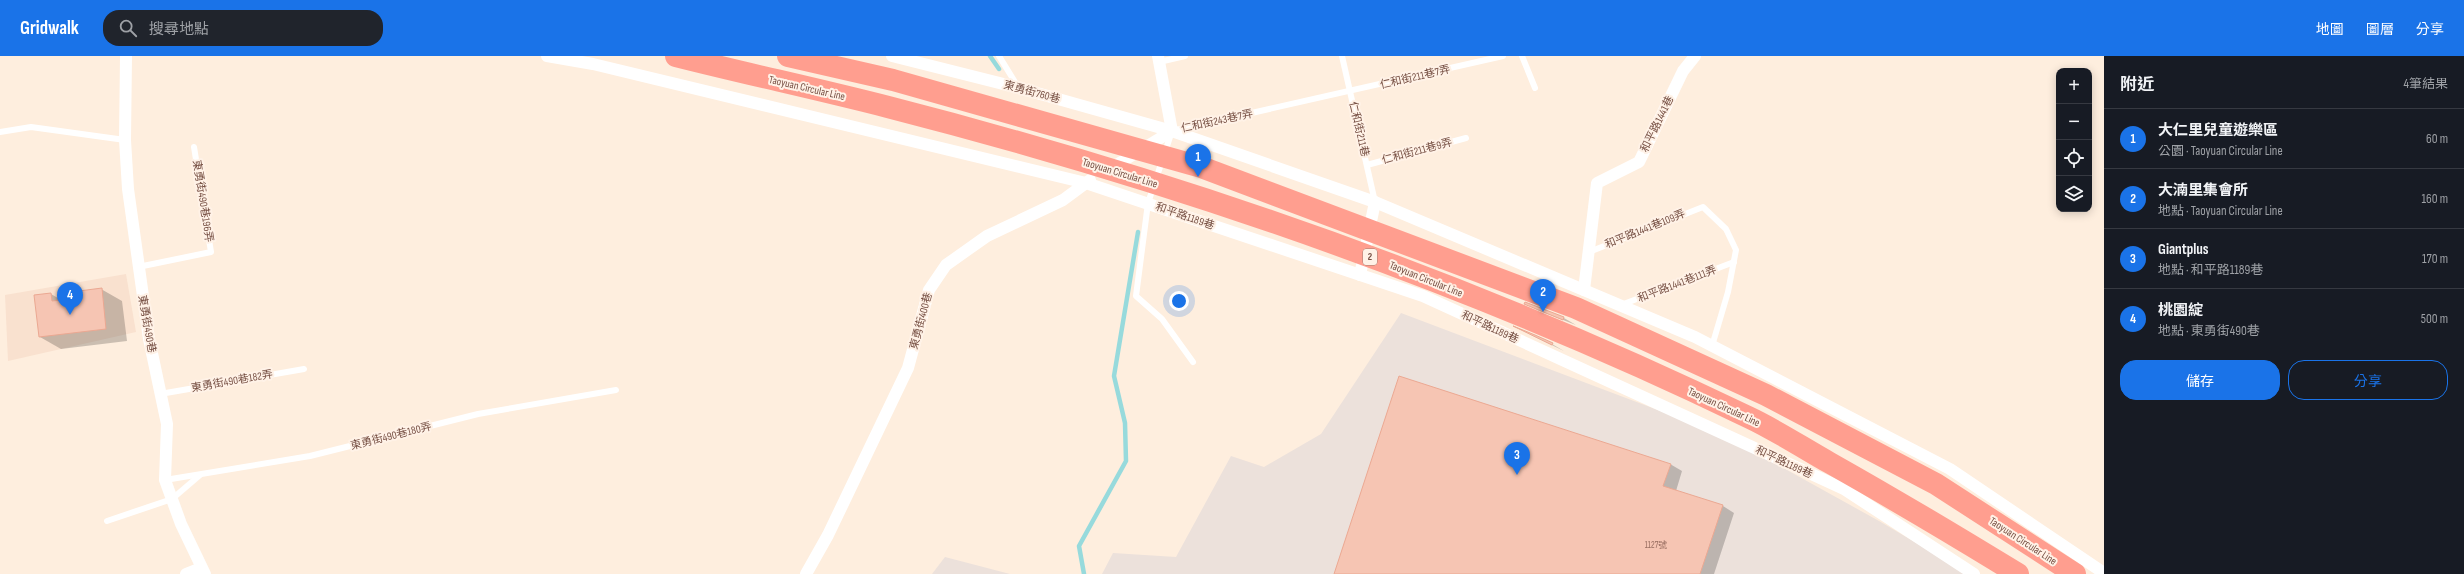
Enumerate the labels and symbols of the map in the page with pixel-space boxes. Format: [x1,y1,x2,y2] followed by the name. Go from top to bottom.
[1379,63,1451,91] street label: 仁和街211巷7弄
[768,73,846,103] street label: Taoyuan Circular Line
[1002,78,1062,106] street label: 東勇街760巷
[1638,94,1676,154] street label: 和平路1441巷
[1346,100,1372,158] street label: 仁和街211巷
[1180,107,1254,135] street label: 仁和街243巷7弄
[1380,135,1454,167] street label: 仁和街211巷9弄
[1185,144,1211,177] pin: 1
[1081,155,1159,191] street label: Taoyuan Circular Line
[190,159,216,243] street label: 東勇街490巷196弄
[1154,200,1216,232] street label: 和平路1189巷
[1603,207,1687,251] street label: 和平路1441巷109弄
[1363,249,1377,265] road number: 2
[1388,258,1464,300] street label: Taoyuan Circular Line
[1636,263,1718,305] street label: 和平路1441巷111弄
[1530,279,1556,312] pin: 2
[57,282,83,315] pin: 4
[907,291,935,351] street label: 東勇街400巷
[1169,291,1189,311] your location
[136,294,158,354] street label: 東勇街490巷
[1459,308,1521,346] street label: 和平路1189巷
[190,367,274,395] street label: 東勇街490巷182弄
[1686,385,1762,429] street label: Taoyuan Circular Line
[349,420,433,452] street label: 東勇街490巷180弄
[1504,442,1530,475] pin: 3
[1753,443,1815,481] street label: 和平路1189巷
[1987,514,2059,568] street label: Taoyuan Circular Line
[1645,540,1667,551] house number: 1127號

